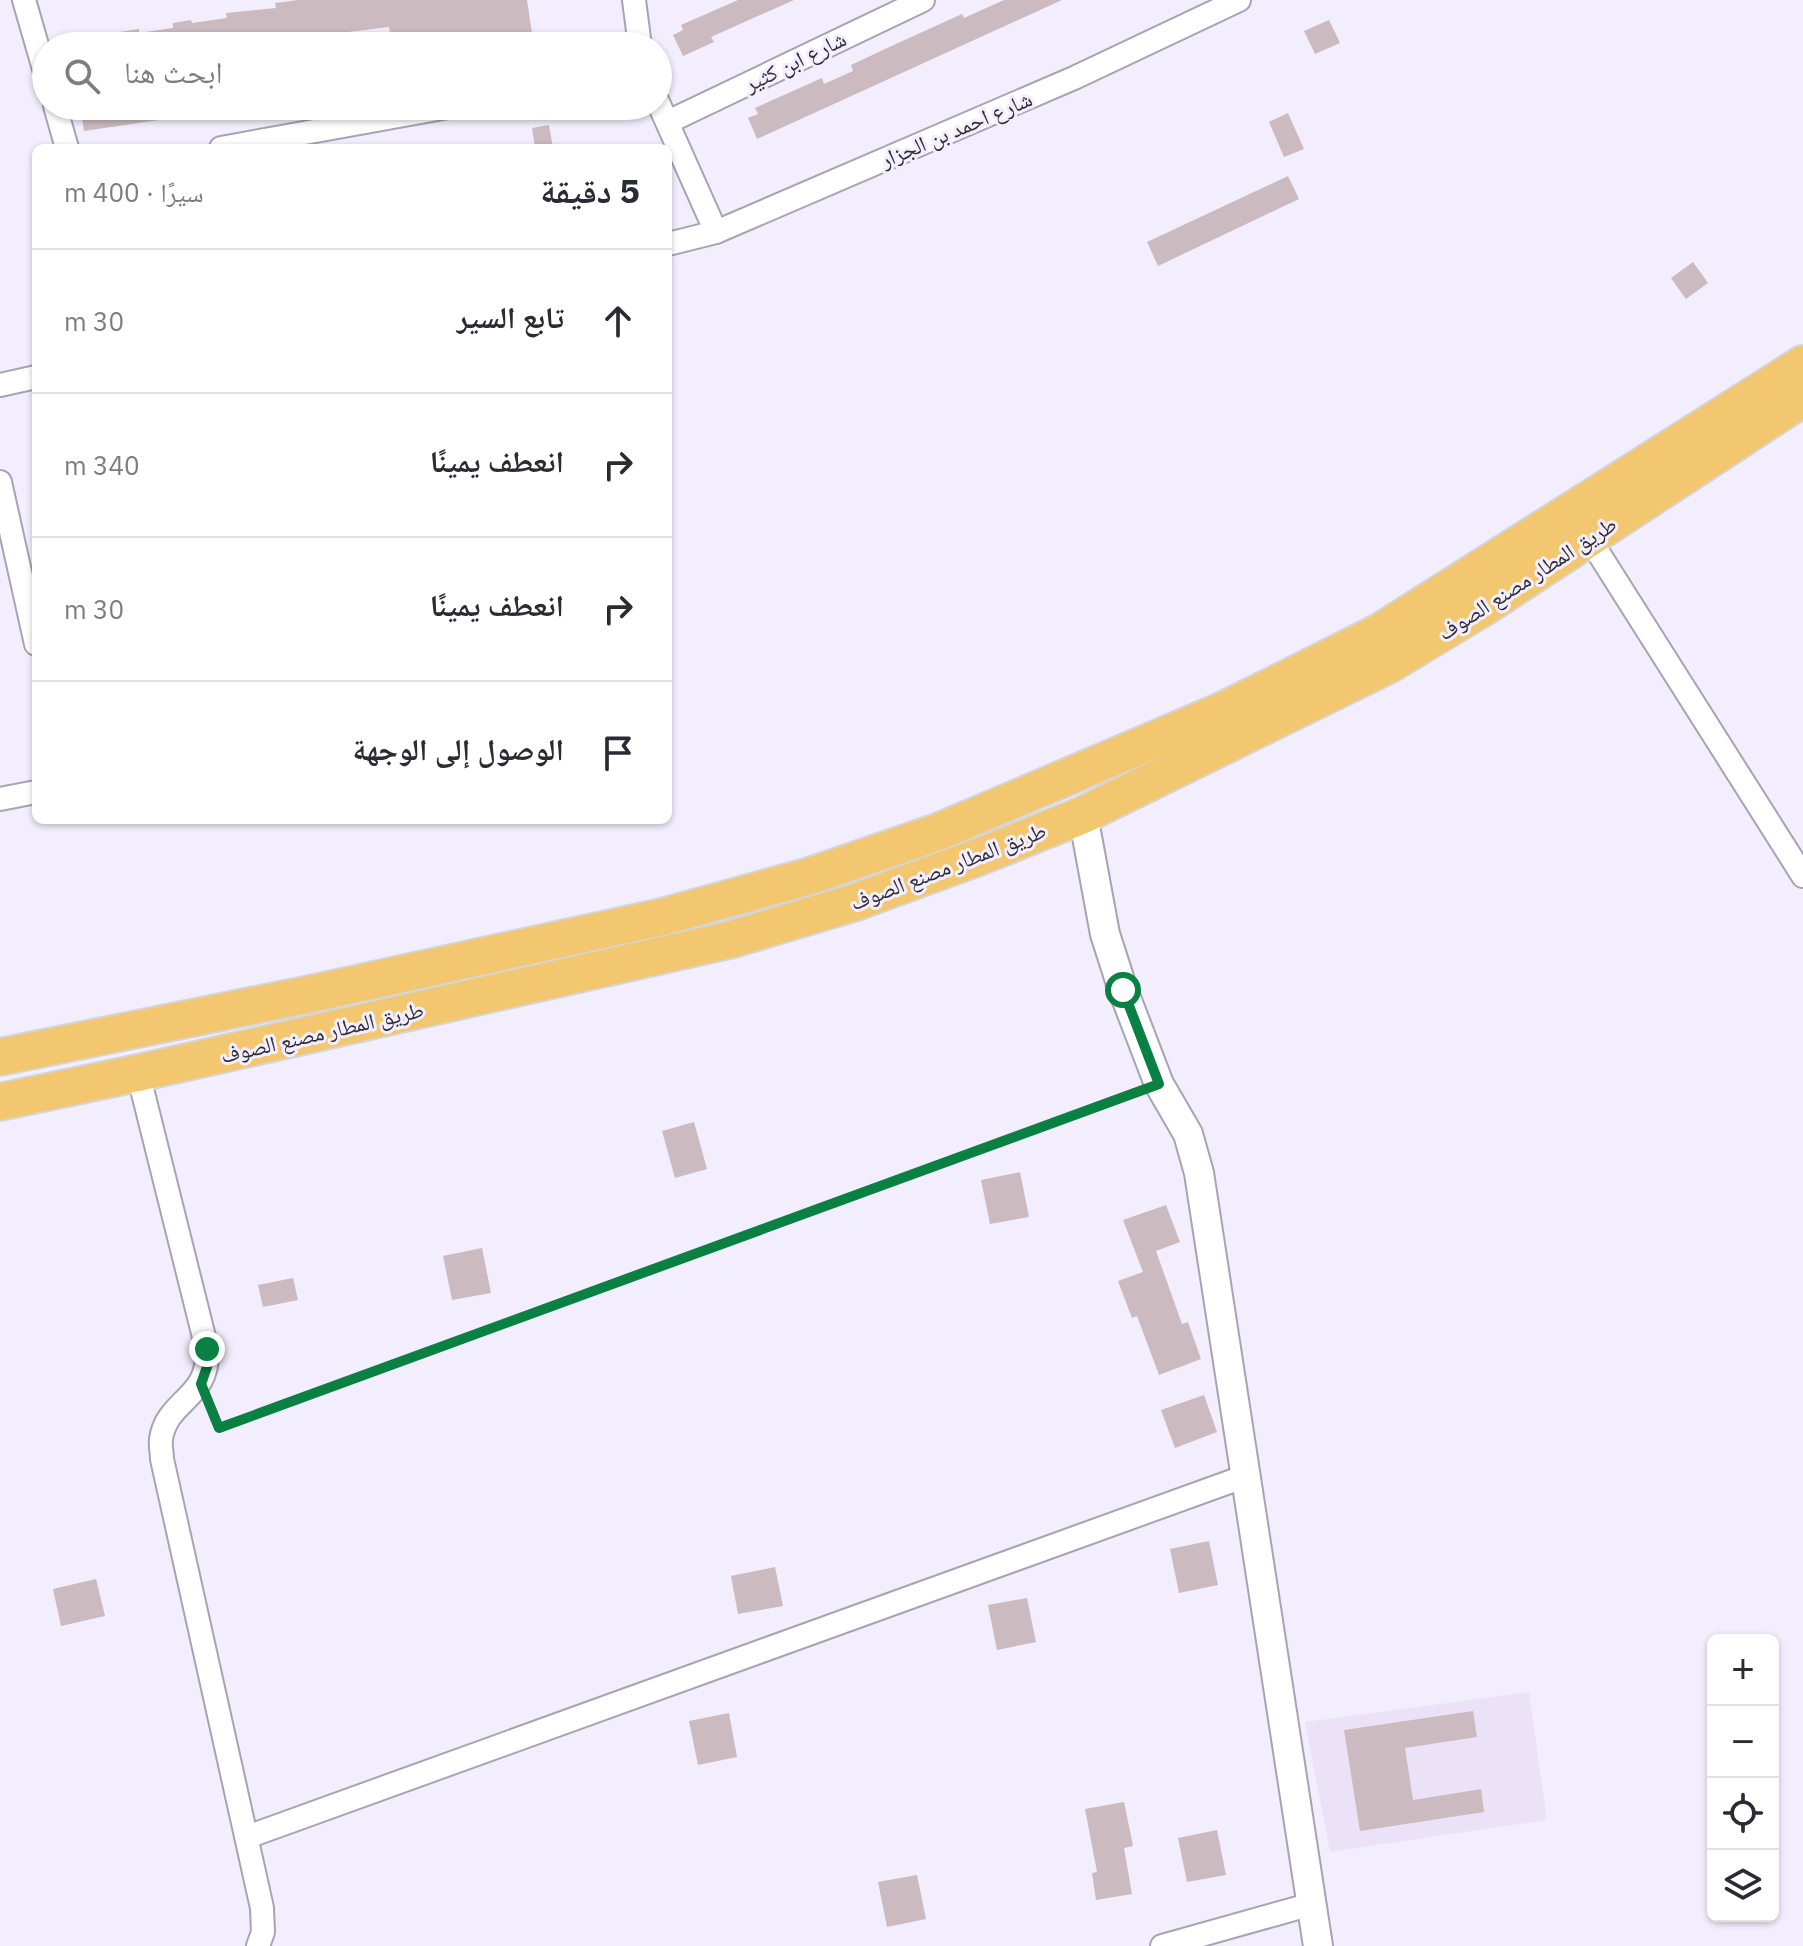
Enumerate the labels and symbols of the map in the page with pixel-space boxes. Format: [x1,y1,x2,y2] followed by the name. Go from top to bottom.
[738,23,851,98] street label: شارع ابن كثير
[875,83,1036,174] street label: شارع احمد بن الجزار
[1432,509,1622,646] street label: طريق المطار مصنع الصوف
[846,815,1050,916] street label: طريق المطار مصنع الصوف
[1105,972,1141,1008] route start
[217,994,426,1069] street label: طريق المطار مصنع الصوف
[189,1331,225,1367] route end

